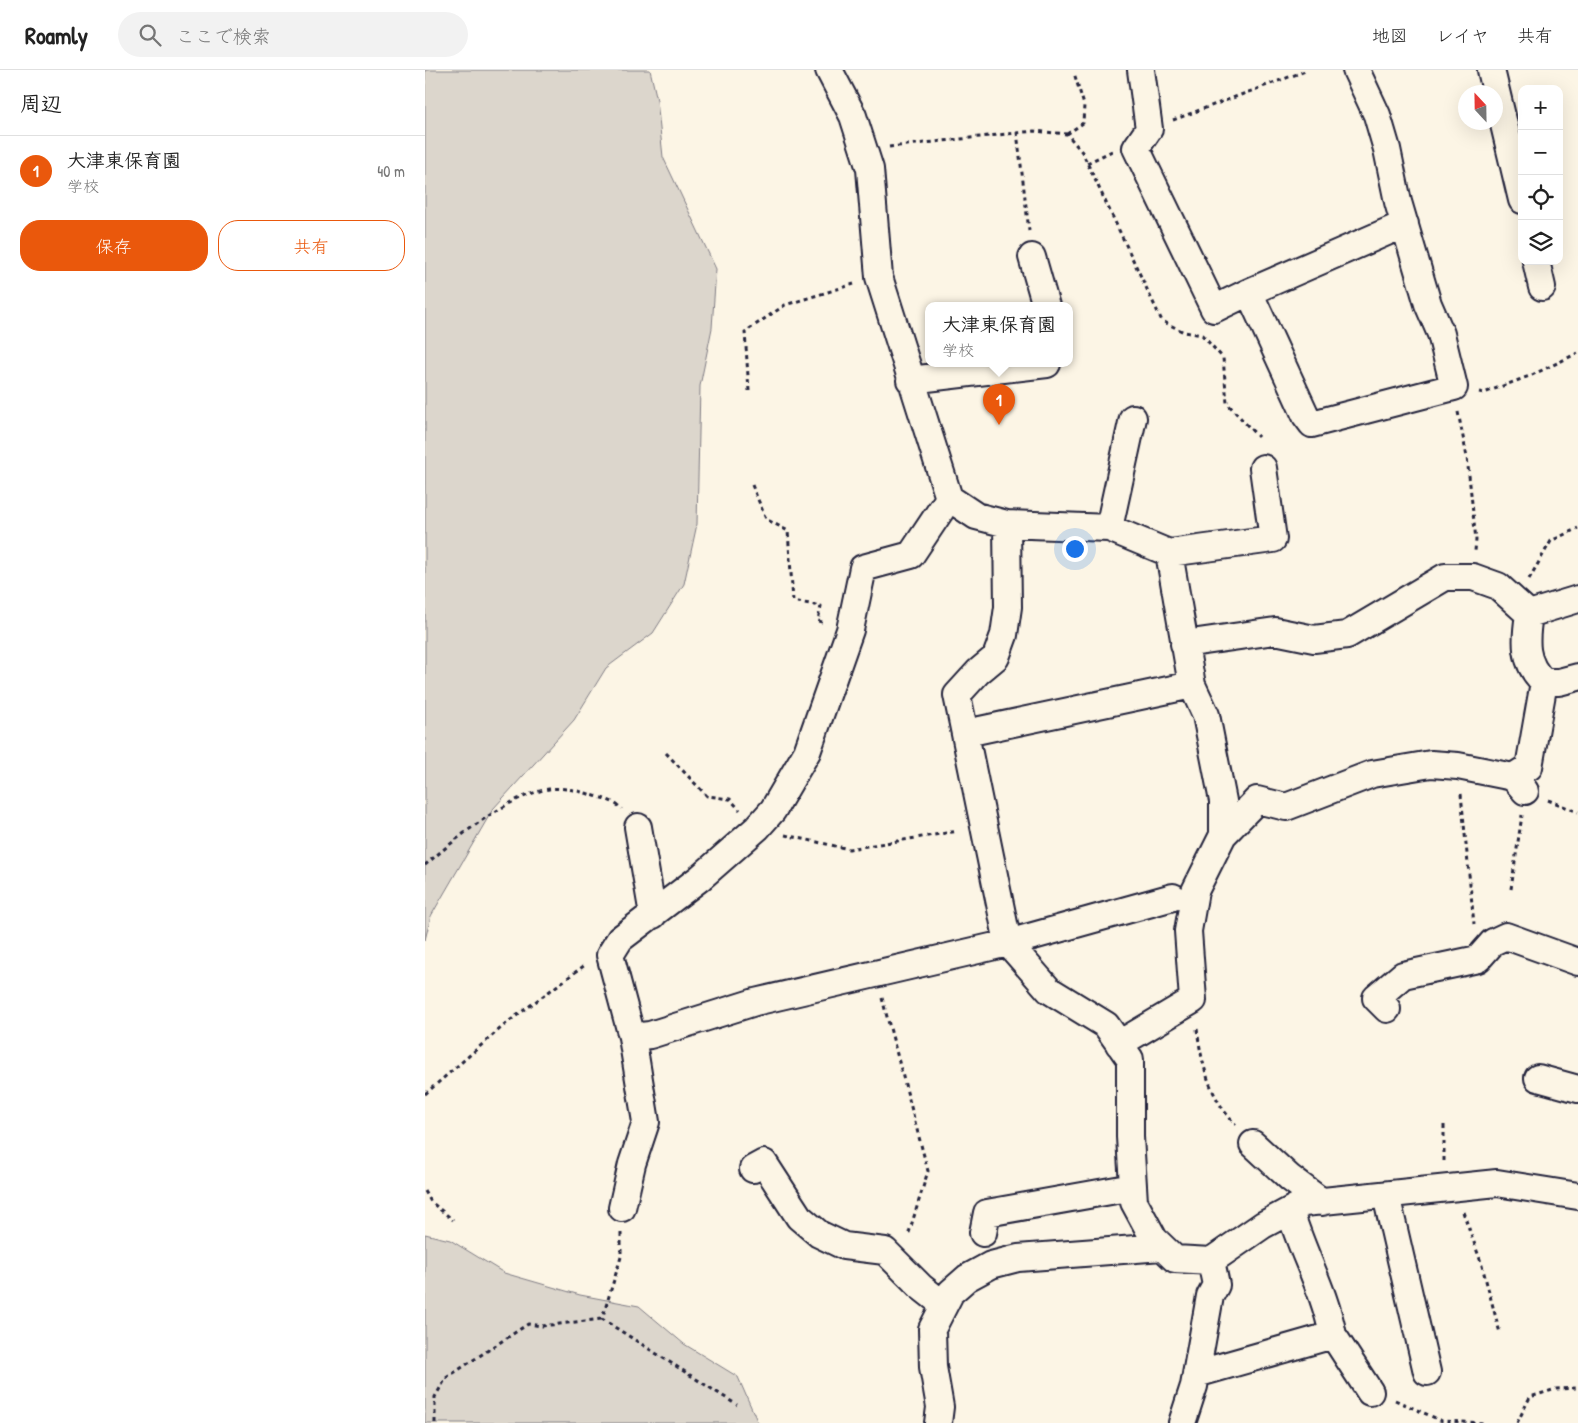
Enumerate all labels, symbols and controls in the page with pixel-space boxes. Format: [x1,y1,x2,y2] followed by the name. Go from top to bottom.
[118,12,468,57] search box
[25,19,88,51] text: Roamly
[136,21,164,49] icon: search
[176,23,271,49] text: ここで検索
[1372,23,1408,48] text: 地図
[1436,23,1489,48] text: レイヤ
[1517,23,1553,48] text: 共有
[1458,85,1503,130] north arrow
[1518,85,1563,265] map controls
[1518,85,1563,130] button: +
[20,89,62,118] text: 周辺
[1518,130,1563,175] button: −
[67,147,181,173] text: 大津東保育園
[33,160,39,182] text: 1
[377,160,405,182] text: 40 m
[67,175,99,197] text: 学校
[1518,175,1563,220] button: locate
[20,220,208,271] button: 保存
[218,220,405,271] button: 共有
[1518,220,1563,265] button: layers
[925,302,1073,367] popup
[942,311,1056,337] text: 大津東保育園
[942,339,974,361] text: 学校
[983,384,1015,425] pin: 1
[1062,536,1088,562] your location

